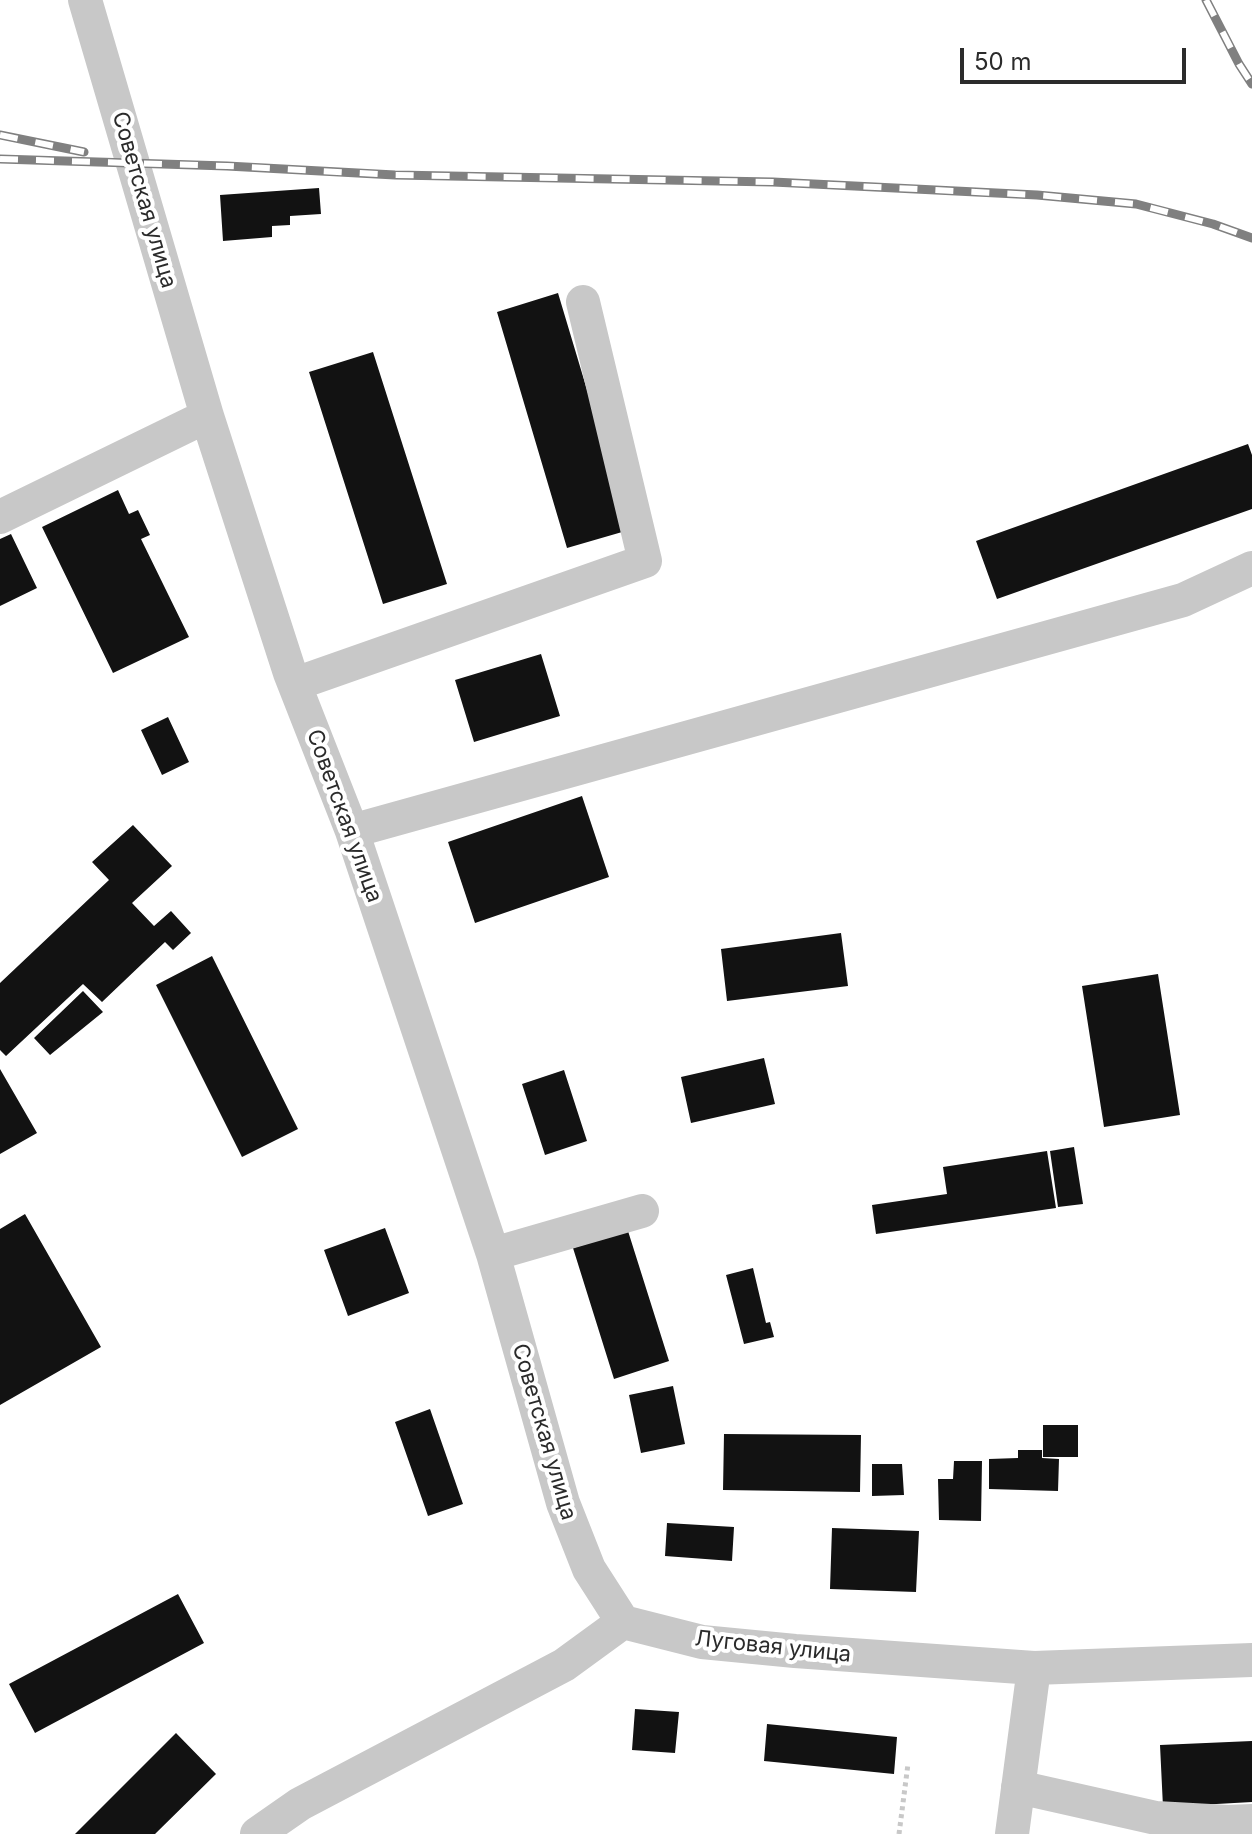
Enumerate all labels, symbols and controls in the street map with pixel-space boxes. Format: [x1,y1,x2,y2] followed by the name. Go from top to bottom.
[964,32,1190,82] scale bar
[974,47,1032,76] text: 50 m
[106,109,182,291] street label: Советская улица
[300,726,388,906] street label: Советская улица
[506,1341,582,1523] street label: Советская улица
[694,1626,852,1668] street label: Луговая улица

